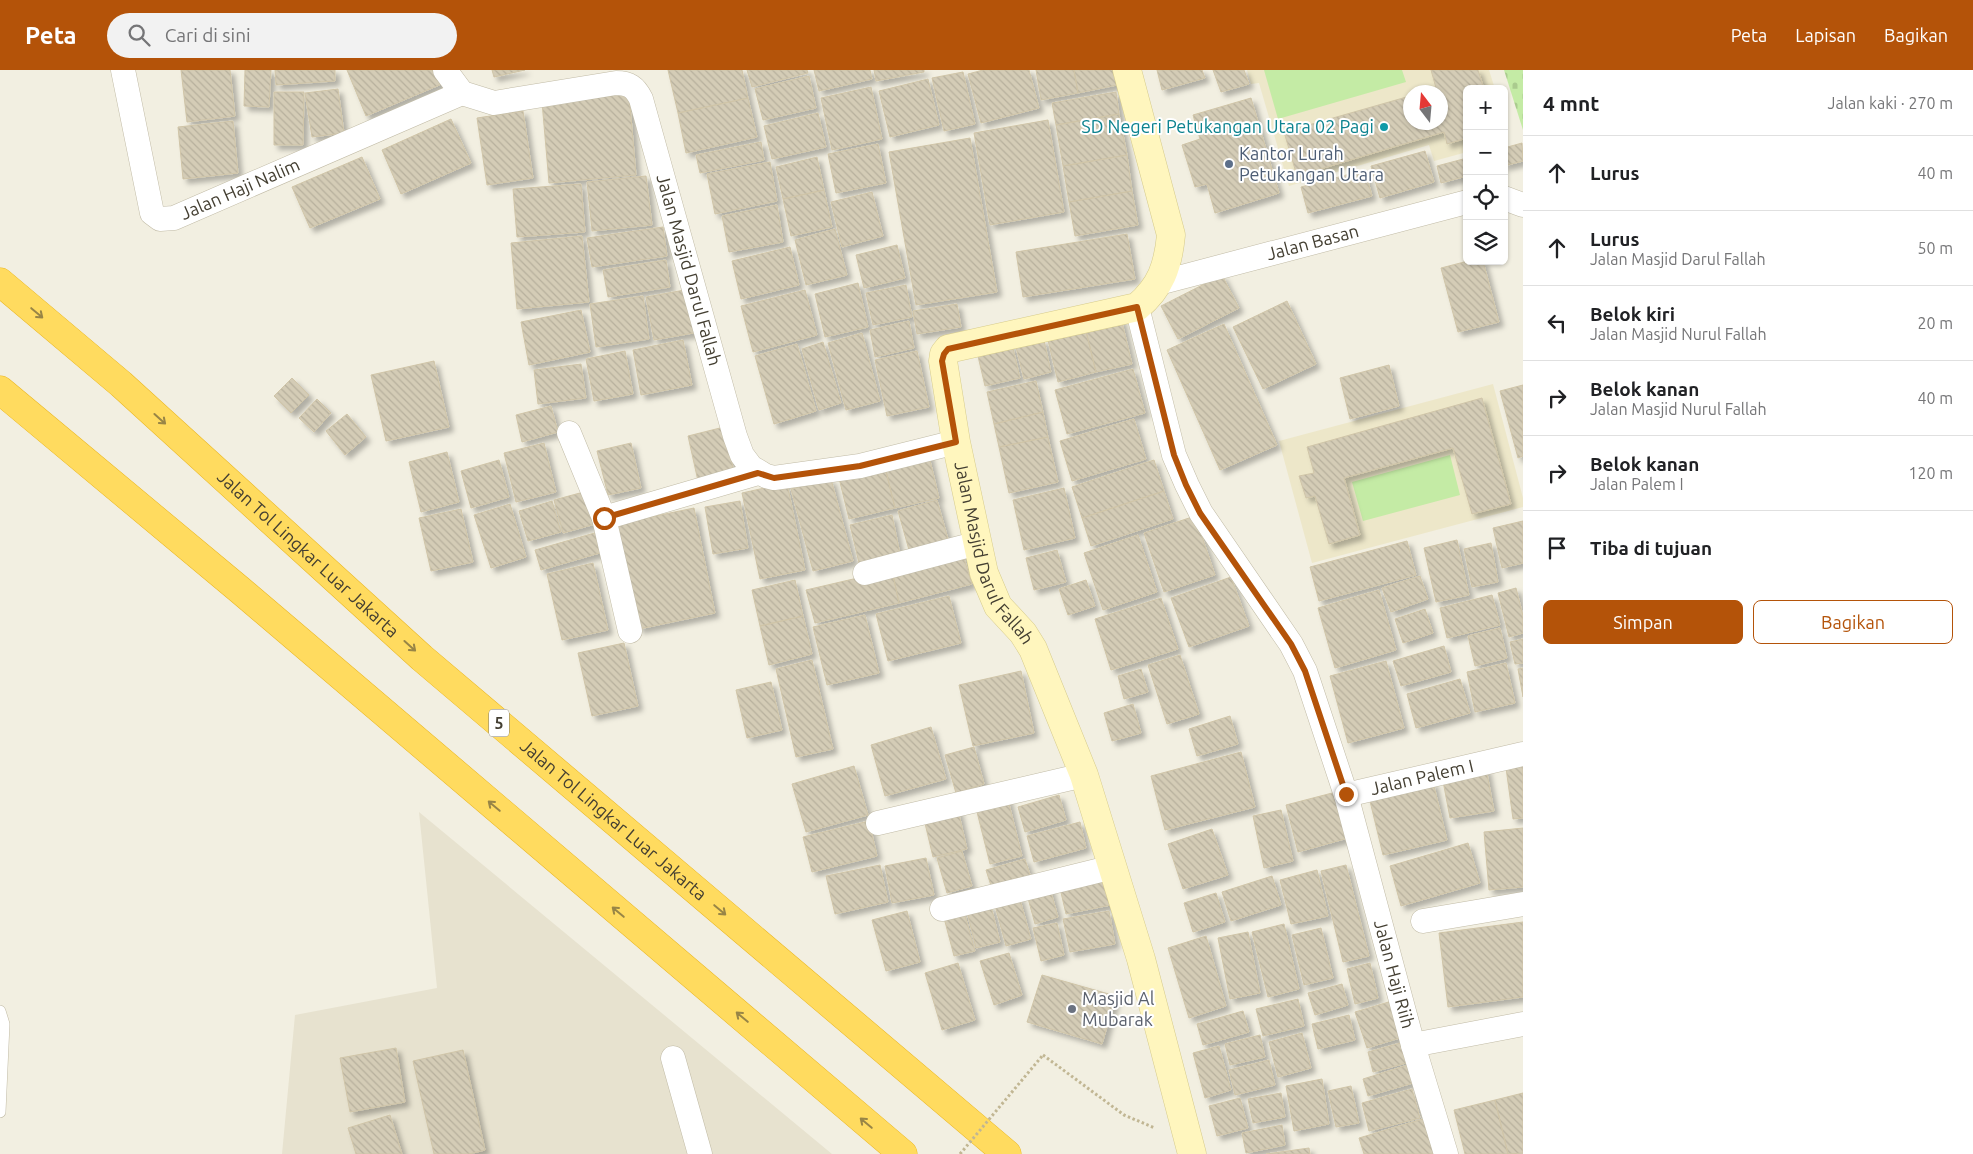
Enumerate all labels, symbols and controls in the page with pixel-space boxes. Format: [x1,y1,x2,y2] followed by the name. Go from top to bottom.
[107,13,457,58] search box
[125,21,153,49] icon: search
[25,22,77,49] text: Peta
[165,24,251,46] text: Cari di sini
[1731,25,1767,45] text: Peta
[1795,25,1856,45] text: Lapisan
[1884,25,1948,45] text: Bagikan
[1403,85,1448,130] north arrow
[1463,85,1508,265] map controls
[1463,85,1508,130] button: +
[1543,91,1599,115] text: 4 mnt
[1828,94,1953,112] text: Jalan kaki · 270 m
[1081,116,1374,136] place label: SD Negeri Petukangan Utara 02 Pagi
[1378,121,1390,133] marker: SD Negeri Petukangan Utara 02 Pagi
[1463,130,1508,175] button: −
[1239,143,1384,184] place label: Kantor Lurah Petukangan Utara
[177,154,302,223] street label: Jalan Haji Nalim
[1223,158,1235,170] marker: Kantor Lurah Petukangan Utara
[1543,159,1571,187] icon: ahead
[1590,162,1639,184] text: Lurus
[1917,164,1953,182] text: 40 m
[653,172,726,368] street label: Jalan Masjid Darul Fallah
[1463,175,1508,220] button: locate
[1264,220,1361,263] street label: Jalan Basan
[1463,220,1508,265] button: layers
[1590,228,1639,250] text: Lurus
[1543,234,1571,262] icon: ahead
[1917,239,1953,257] text: 50 m
[1590,250,1766,268] text: Jalan Masjid Darul Fallah
[1590,303,1675,325] text: Belok kiri
[31,307,44,319] one-way arrow
[1543,309,1571,337] icon: left
[1917,314,1953,332] text: 20 m
[1590,325,1767,343] text: Jalan Masjid Nurul Fallah
[1590,378,1699,400] text: Belok kanan
[1543,384,1571,412] icon: right
[1917,389,1953,407] text: 40 m
[1590,400,1767,418] text: Jalan Masjid Nurul Fallah
[154,414,167,425] one-way arrow
[1590,453,1699,475] text: Belok kanan
[951,459,1038,647] street label: Jalan Masjid Darul Fallah
[1543,459,1571,487] icon: right
[1908,464,1953,482] text: 120 m
[214,466,403,641] street label: Jalan Tol Lingkar Luar Jakarta
[1590,475,1684,493] text: Jalan Palem I
[593,507,616,530] route start
[1543,534,1571,562] icon: arrive
[1590,537,1712,559] text: Tiba di tujuan
[1543,600,1743,644] button: Simpan
[1753,600,1953,644] button: Bagikan
[403,641,416,652] one-way arrow
[489,710,509,736] road number: 5
[517,735,711,904] street label: Jalan Tol Lingkar Luar Jakarta
[1368,755,1475,798] street label: Jalan Palem I
[1335,783,1358,806] route end
[488,801,501,812] one-way arrow
[713,905,726,916] one-way arrow
[612,906,625,917] one-way arrow
[1371,917,1419,1030] street label: Jalan Haji Riih
[1082,988,1155,1029] place label: Masjid Al Mubarak
[1066,1003,1078,1015] marker: Masjid Al Mubarak
[736,1012,749,1023] one-way arrow
[859,1117,872,1128] one-way arrow

